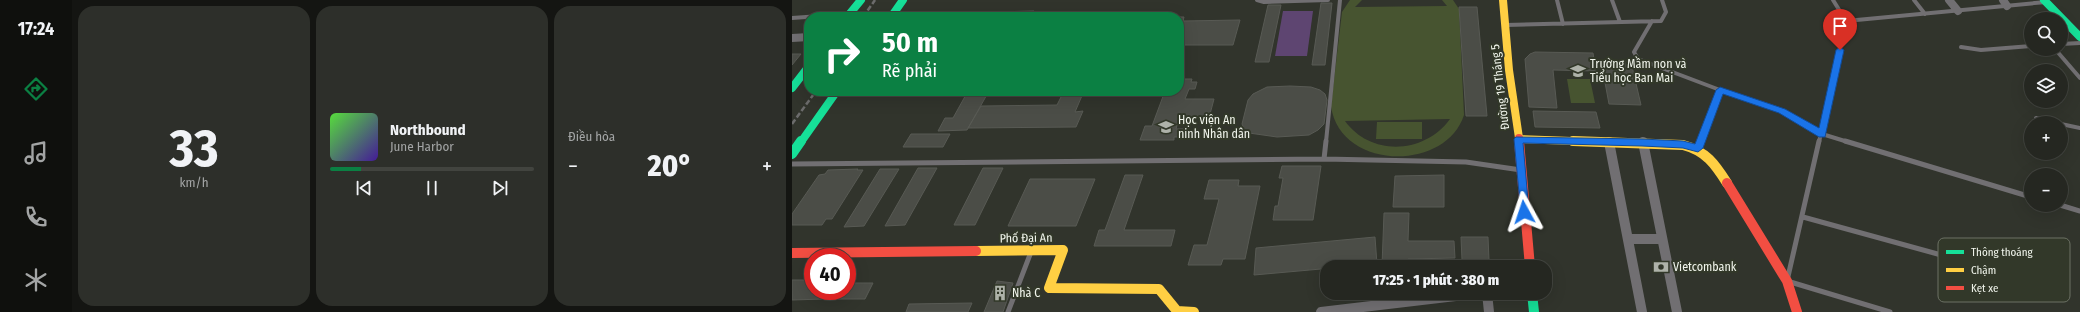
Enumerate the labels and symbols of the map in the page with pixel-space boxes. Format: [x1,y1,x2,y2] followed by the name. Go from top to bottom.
[1823,9,1857,50] pin
[1488,43,1512,131] street label: Đường 19 Tháng 5
[1590,56,1686,85] place label: Trường Mầm non và Tiểu học Ban Mai
[1569,62,1587,80] school or university icon: Trường Mầm non và Tiểu học Ban Mai
[1178,113,1250,141] place label: Học viện An ninh Nhân dân
[1157,118,1175,136] school or university icon: Học viện An ninh Nhân dân
[1503,191,1545,233] position arrow
[999,230,1053,245] street label: Phố Đại An
[1938,238,2070,302] legend
[1971,246,2033,259] text: Thông thoáng
[804,248,856,300] speed limit sign: 40
[1652,258,1670,276] bank icon: Vietcombank
[1673,260,1737,274] place label: Vietcombank
[1971,264,1996,277] text: Chậm
[1971,282,1998,295] text: Kẹt xe
[991,284,1009,302] building icon: Nhà C
[1012,286,1040,300] place label: Nhà C

